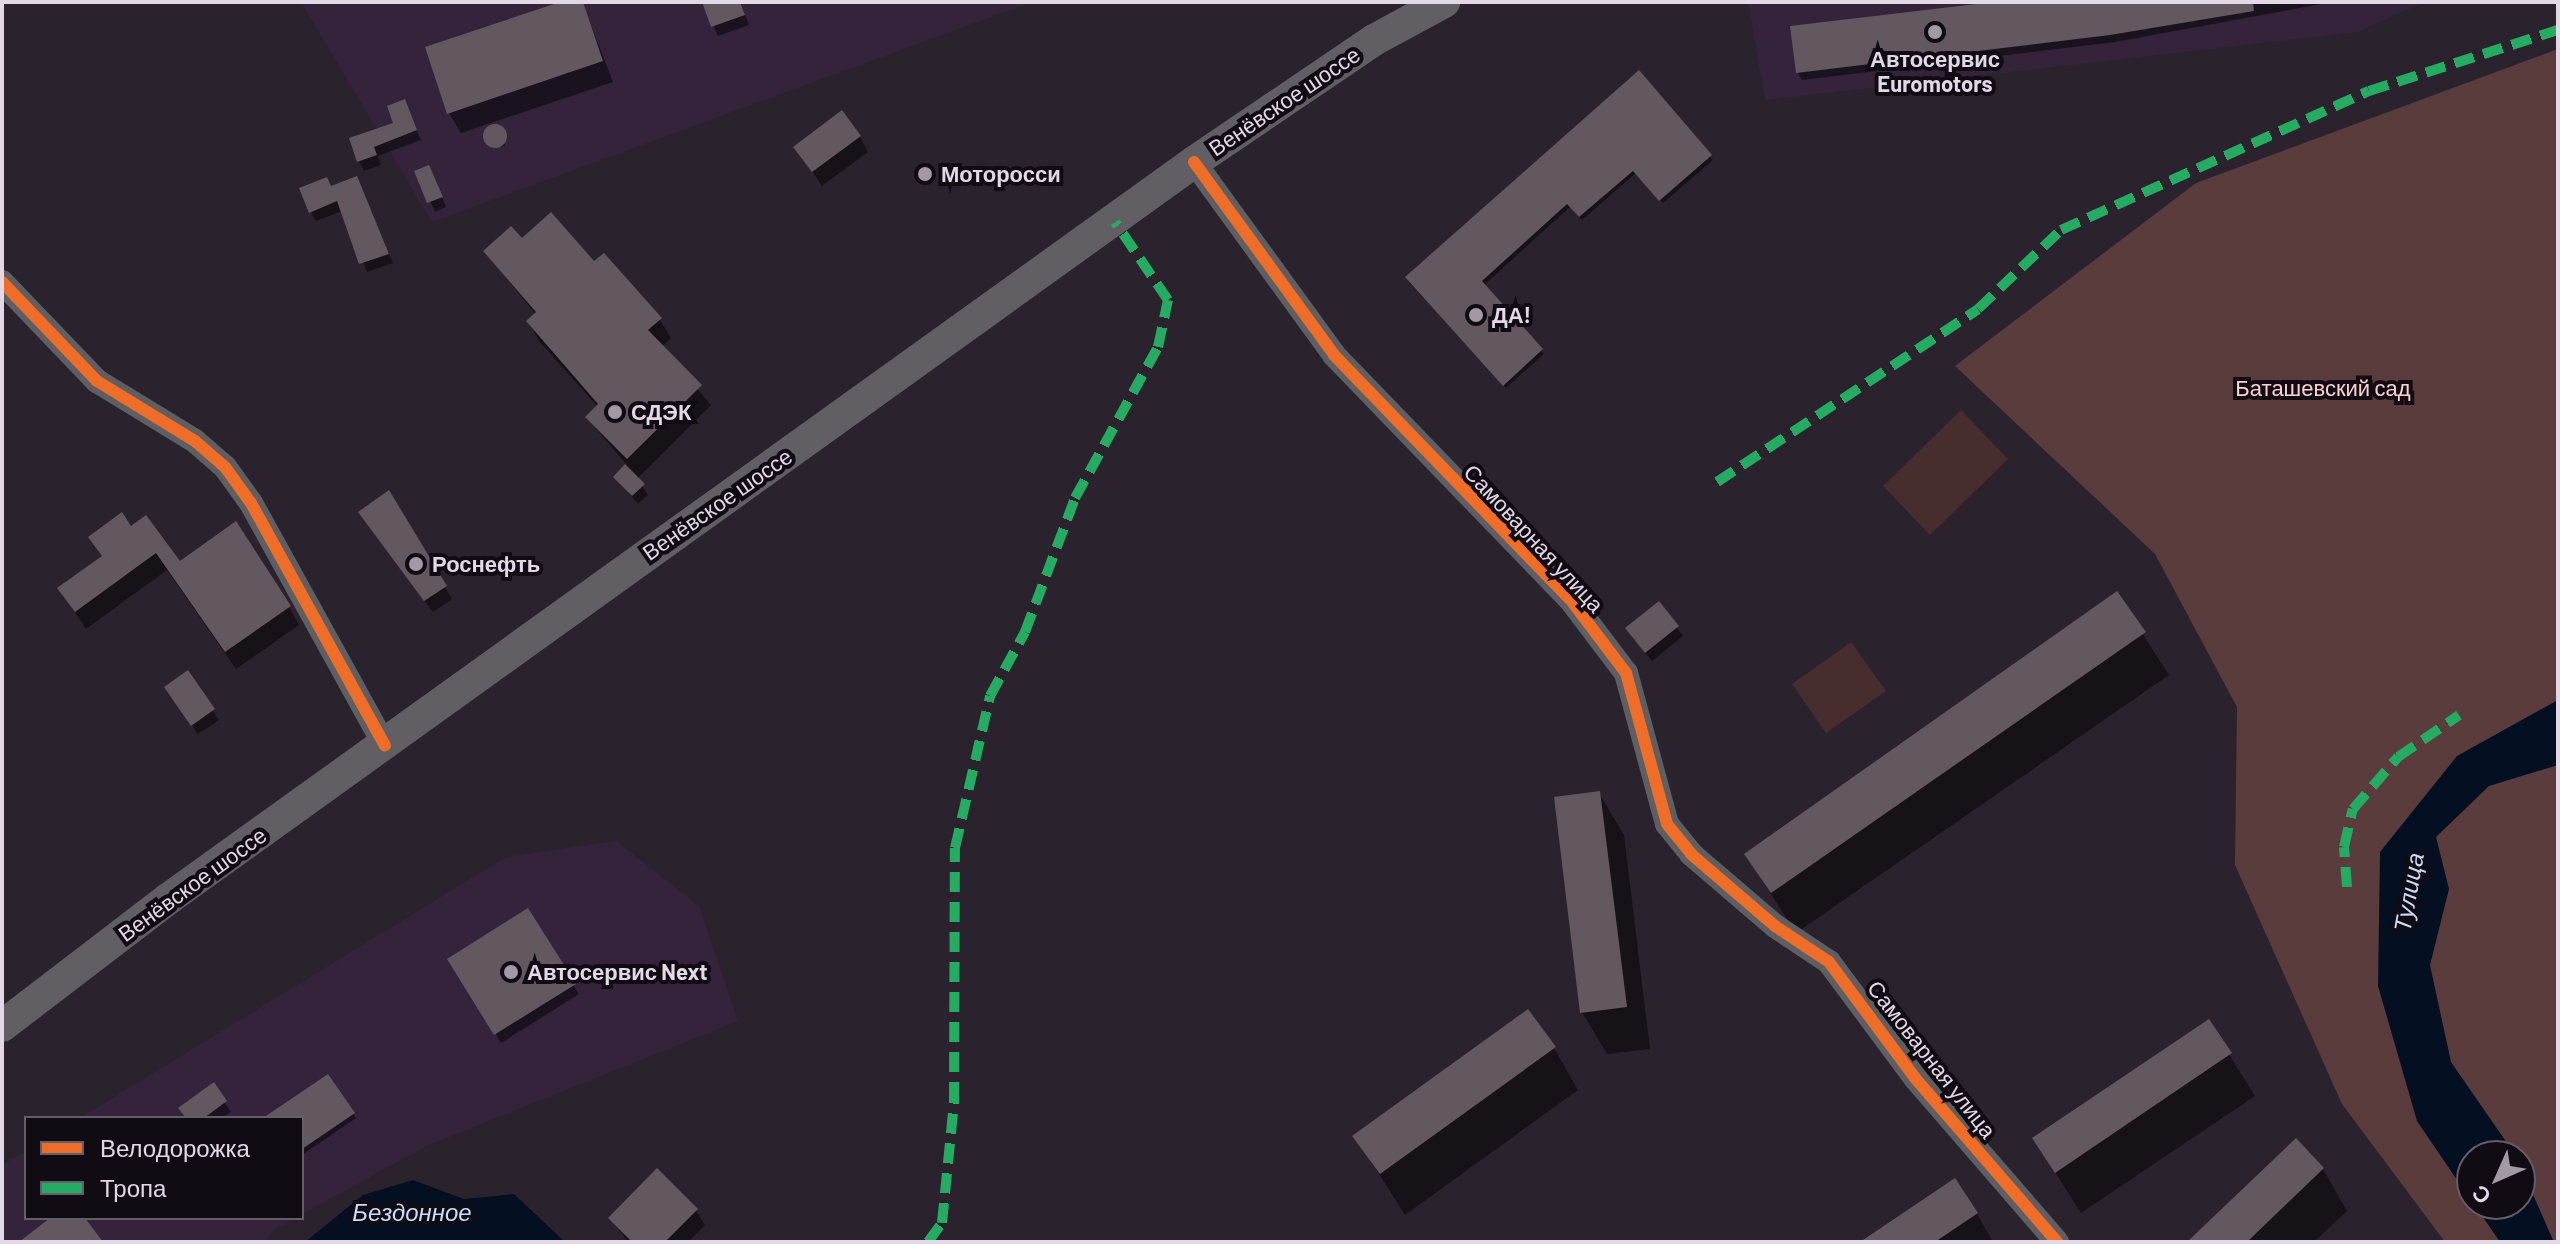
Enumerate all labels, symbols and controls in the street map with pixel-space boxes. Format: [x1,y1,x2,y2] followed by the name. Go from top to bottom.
[1926,23,1944,41] marker: Автосервис Euromotors
[1203,41,1365,161] street label: Венёвское шоссе
[1870,45,2000,96] place label: Автосервис Euromotors
[941,161,1061,187] place label: Моторосси
[916,165,934,183] marker: Моторосси
[1492,302,1531,328] place label: ДА!
[1467,306,1485,324] marker: ДА!
[2235,375,2411,401] park label: Баташевский сад
[631,399,691,425] place label: СДЭК
[606,403,624,421] marker: СДЭК
[637,443,797,565] street label: Венёвское шоссе
[1459,458,1609,618] street label: Самоварная улица
[432,551,540,577] place label: Роснефть
[407,555,425,573] marker: Роснефть
[113,821,271,947] street label: Венёвское шоссе
[2387,850,2429,934] water label: Тулица
[527,959,708,985] place label: Автосервис Next
[502,963,520,981] marker: Автосервис Next
[1862,975,2002,1143] street label: Самоварная улица
[24,1116,304,1220] legend
[100,1133,250,1162] text: Велодорожка
[2456,1140,2536,1220] north arrow
[100,1173,166,1202] text: Тропа
[2466,1181,2495,1210] text: С
[352,1198,472,1226] water label: Бездонное

